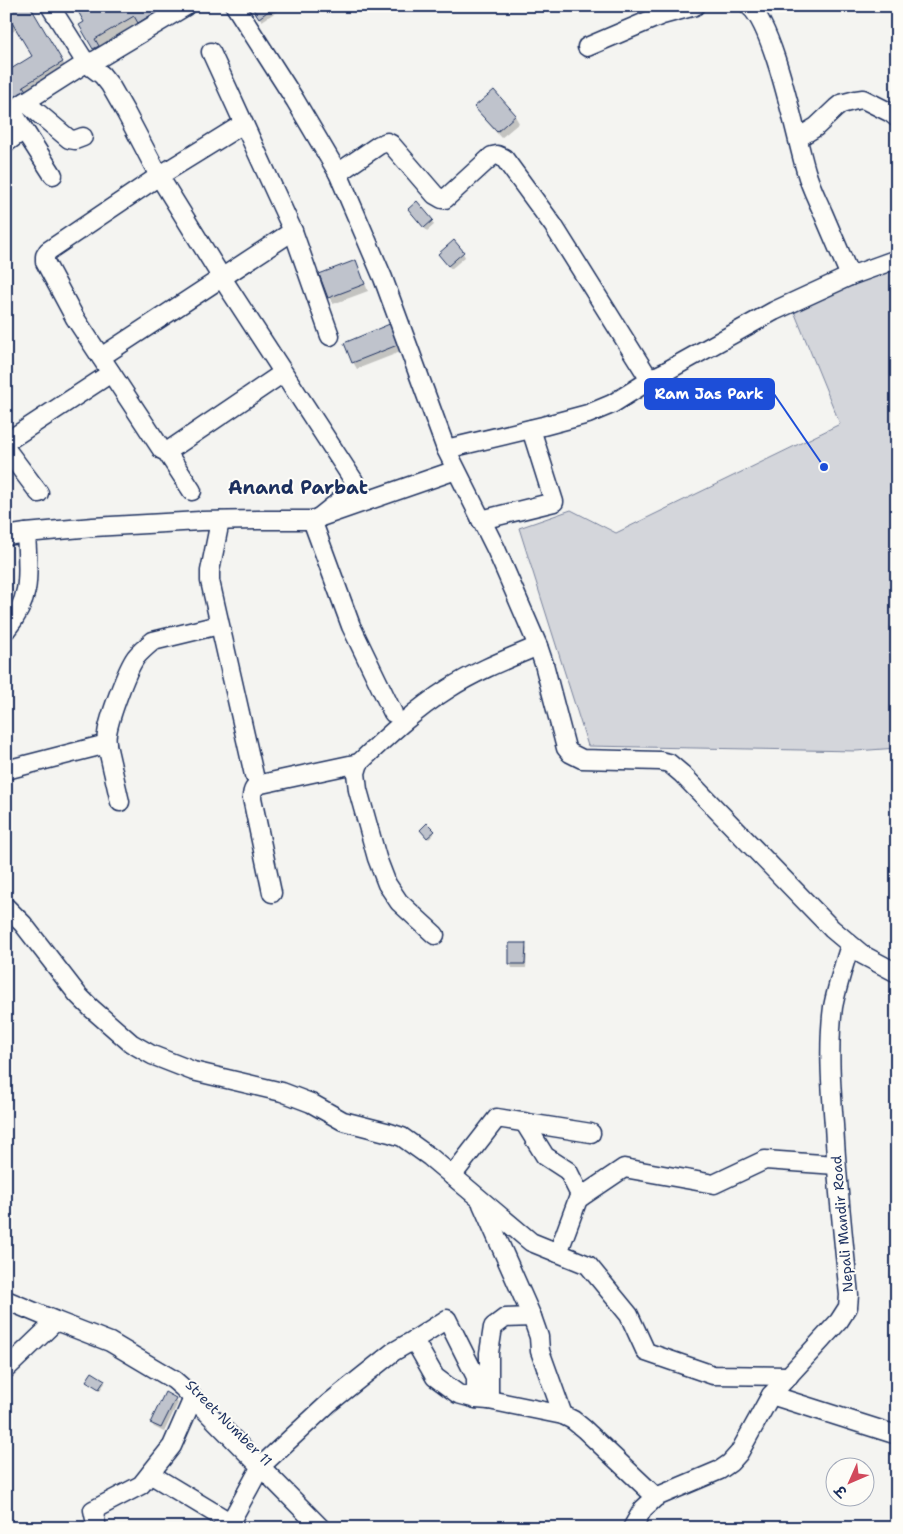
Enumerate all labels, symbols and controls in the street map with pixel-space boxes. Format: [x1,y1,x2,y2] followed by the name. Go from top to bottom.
[645,379,774,409] callout: Ram Jas Park
[654,384,764,404] text: Ram Jas Park
[228,475,368,500] district label: Anand Parbat
[827,1155,857,1293] street label: Nepali Mandir Road
[182,1376,276,1470] street label: Street Number 11
[826,1456,876,1506] north arrow
[830,1480,852,1502] text: उ

